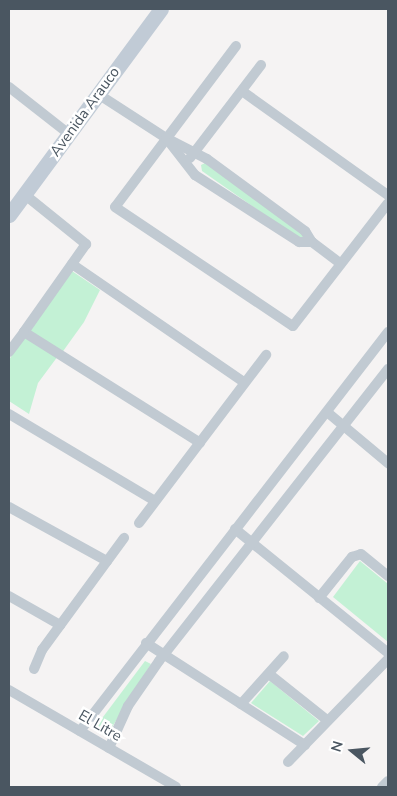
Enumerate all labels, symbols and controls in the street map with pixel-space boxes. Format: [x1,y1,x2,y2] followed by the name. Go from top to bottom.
[46,64,124,160] street label: Avenida Arauco
[75,706,125,746] street label: El Litre
[327,726,377,776] north arrow
[327,739,348,754] text: N

